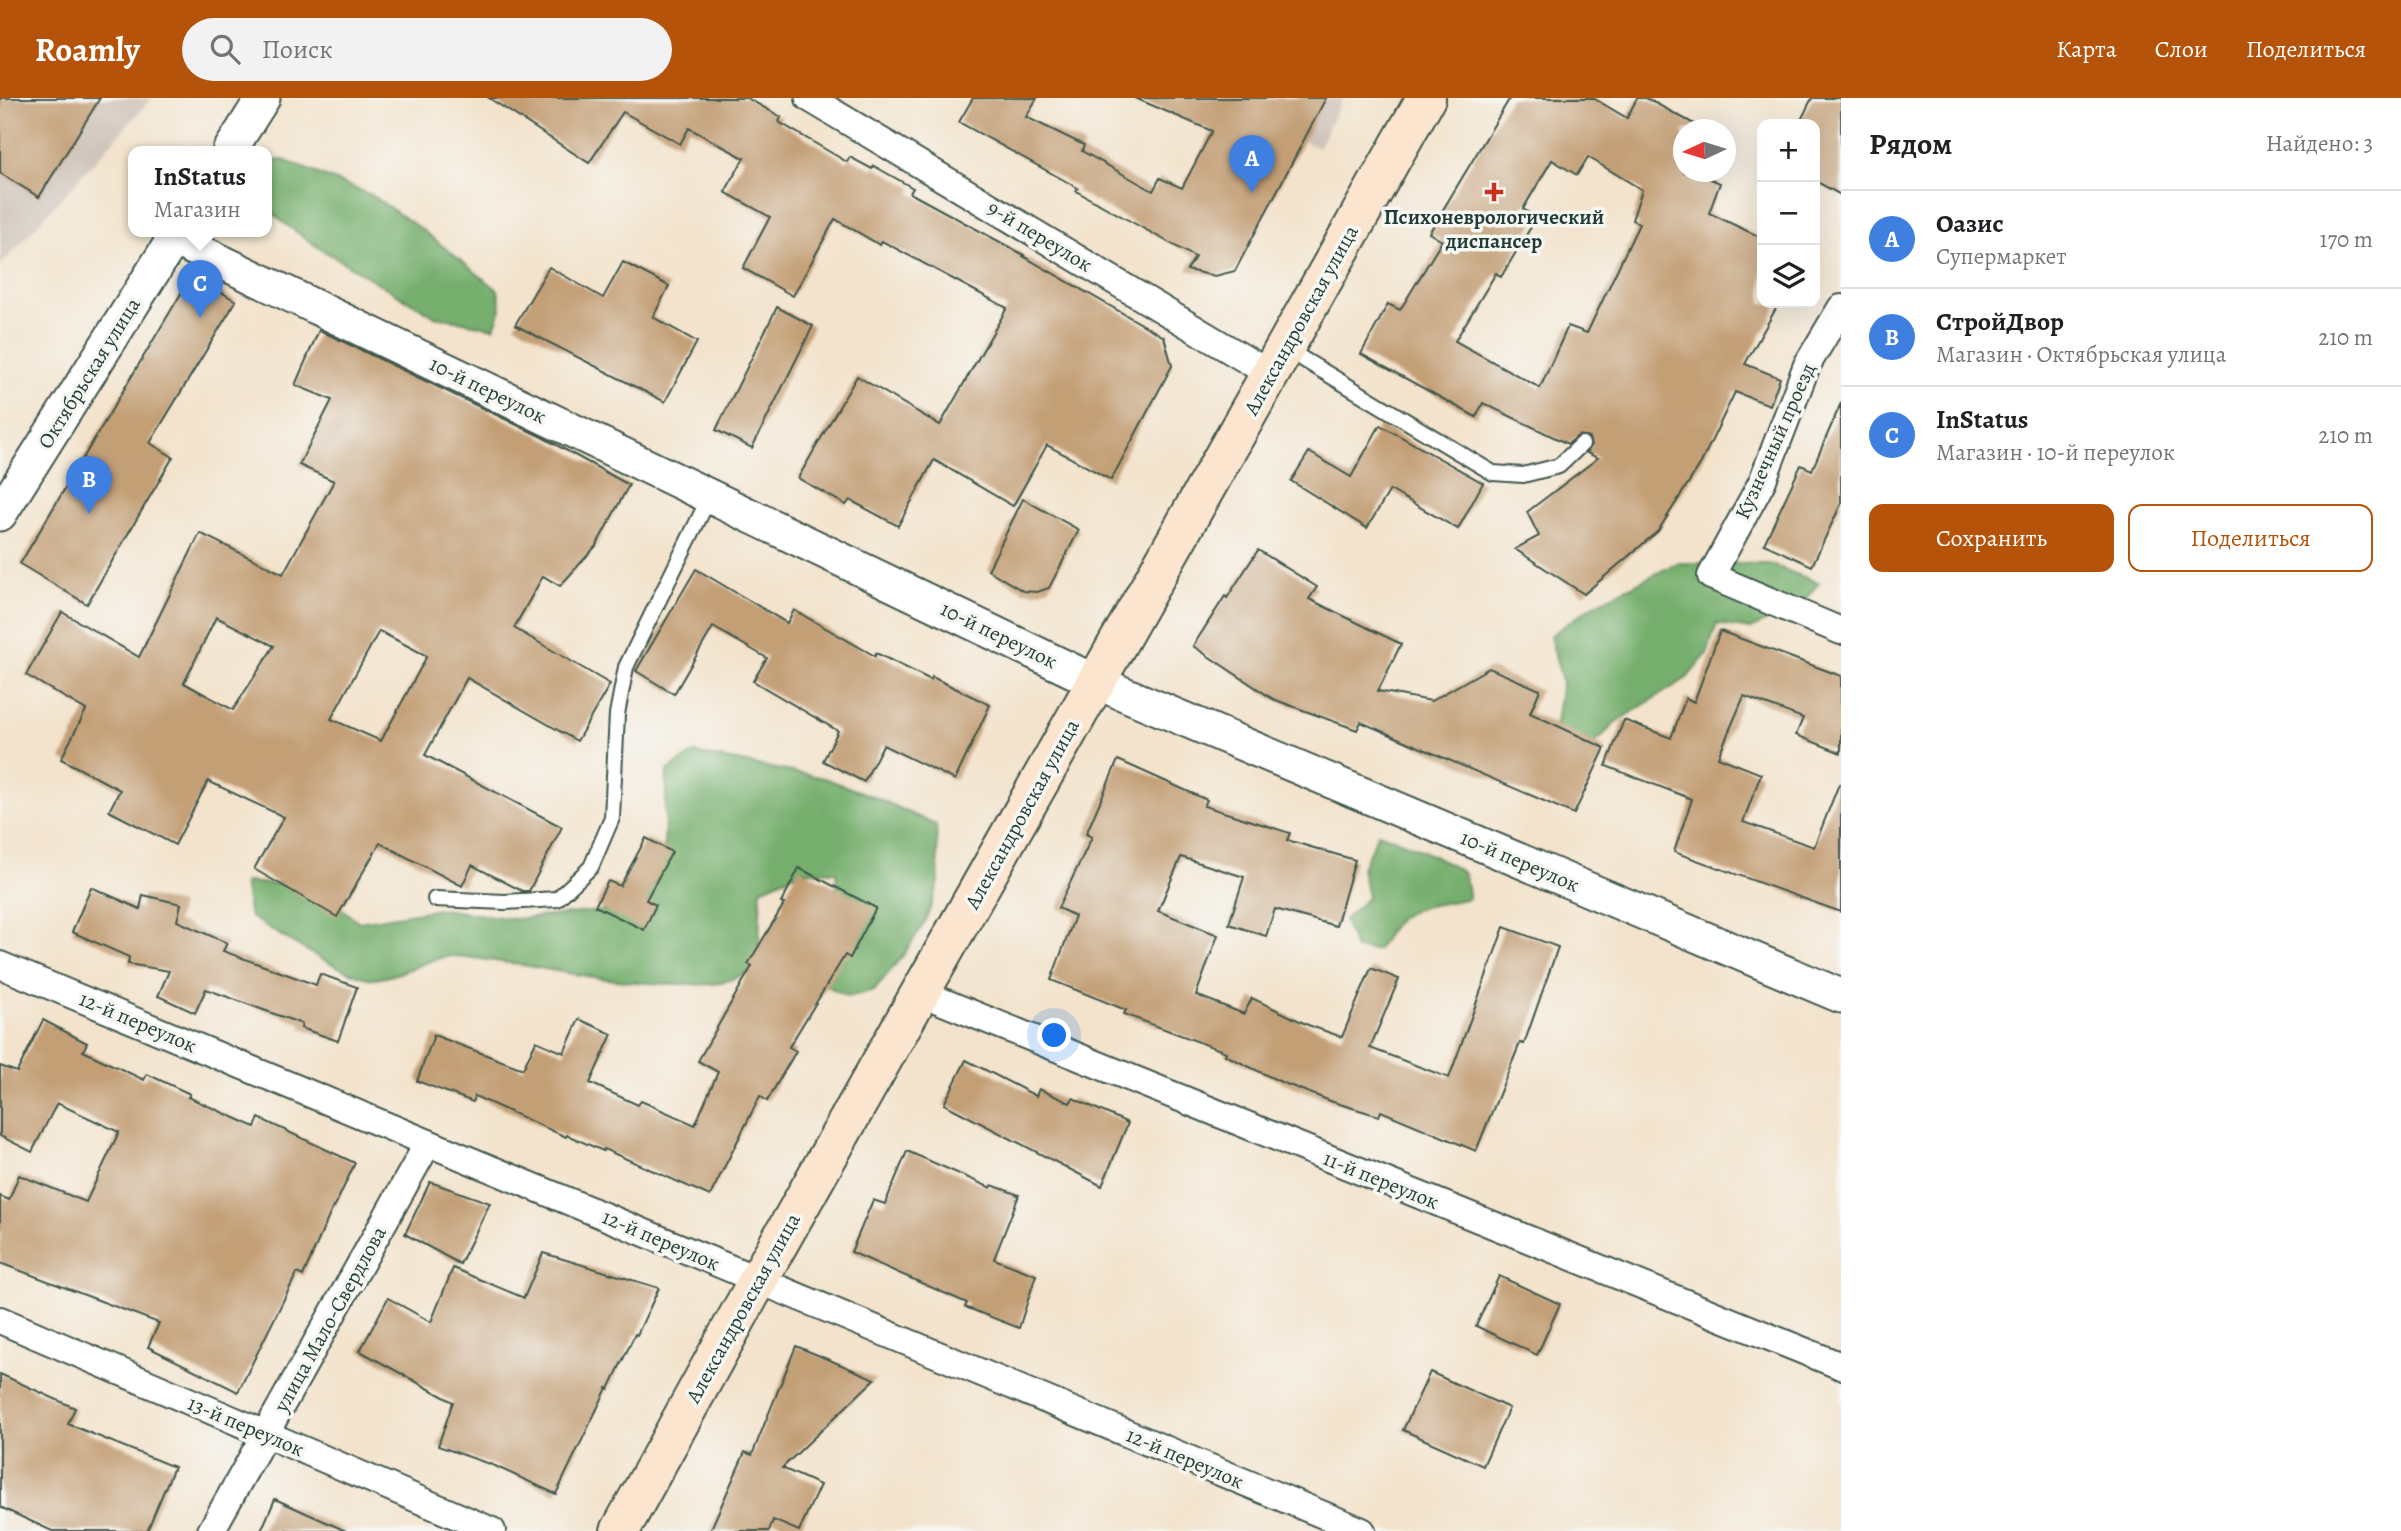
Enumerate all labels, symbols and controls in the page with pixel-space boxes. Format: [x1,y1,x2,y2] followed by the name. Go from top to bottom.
[182,18,672,81] search box
[35,27,140,72] text: Roamly
[206,30,244,68] icon: search
[262,32,333,67] text: Поиск
[2056,33,2117,65] text: Карта
[2155,33,2208,65] text: Слои
[2246,33,2366,65] text: Поделиться
[1673,119,1736,182] north arrow
[1757,119,1820,308] map controls
[1757,119,1820,182] button: +
[1869,124,1952,164] text: Рядом
[2266,128,2373,159] text: Найдено: 3
[1229,135,1275,193] pin: A
[128,146,272,237] popup
[154,159,246,194] text: InStatus
[1484,182,1504,202] marker: Психоневрологический диспансер
[1757,182,1820,245] button: −
[154,194,241,225] text: Магазин
[982,194,1098,278] street label: 9-й переулок
[1384,203,1604,255] place label: Психоневрологический диспансер
[1936,206,2004,241] text: Оазис
[1237,220,1365,421] street label: Александровская улица
[1885,224,1899,255] text: A
[2320,224,2373,255] text: 170 m
[1936,241,2067,272] text: Супермаркет
[1757,245,1820,308] button: layers
[177,260,223,318] pin: C
[31,292,147,454] street label: Октябрьская улица
[1936,304,2064,339] text: СтройДвор
[1885,322,1899,353] text: B
[2318,322,2373,353] text: 210 m
[1936,339,2226,370] text: Магазин · Октябрьская улица
[425,350,551,430] street label: 10-й переулок
[1728,358,1822,524] street label: Кузнечный проезд
[1936,402,2028,437] text: InStatus
[1885,420,1899,451] text: C
[2318,420,2373,451] text: 210 m
[1936,437,2175,468] text: Магазин · 10-й переулок
[66,456,112,514] pin: B
[1869,504,2114,572] button: Сохранить
[2128,504,2373,572] button: Поделиться
[936,595,1062,675] street label: 10-й переулок
[958,714,1086,915] street label: Александровская улица
[1456,823,1584,899] street label: 10-й переулок
[75,985,201,1059] street label: 12-й переулок
[1037,1018,1071,1052] your location
[1319,1144,1443,1216] street label: 11-й переулок
[598,1203,724,1277] street label: 12-й переулок
[679,1208,807,1409] street label: Александровская улица
[267,1221,393,1418] street label: улица Мало-Свердлова
[183,1389,309,1463] street label: 13-й переулок
[1122,1421,1248,1495] street label: 12-й переулок

